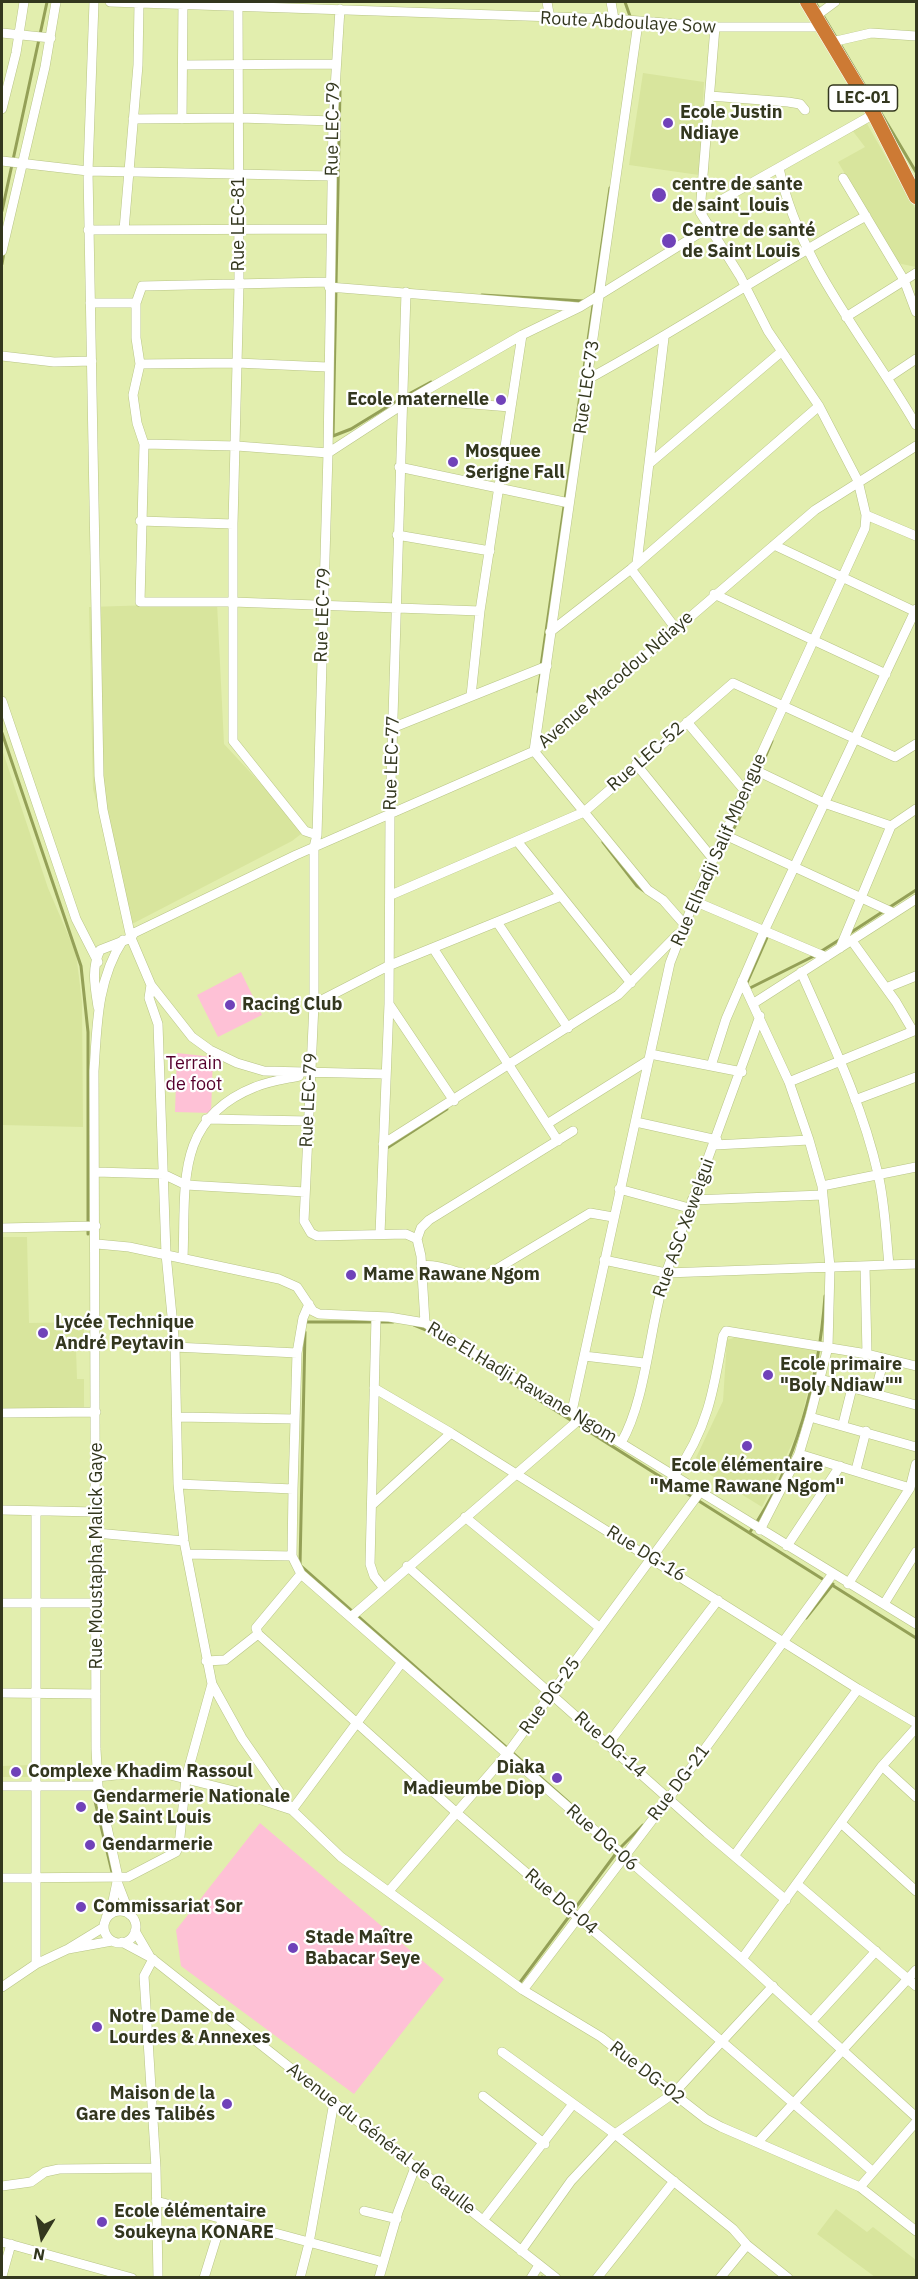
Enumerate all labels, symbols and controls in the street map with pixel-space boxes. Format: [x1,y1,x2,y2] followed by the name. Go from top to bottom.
[539,8,717,38] street label: Route Abdoulaye Sow
[321,81,345,177] street label: Rue LEC-79
[828,85,898,111] road number: LEC-01
[680,102,782,144] place label: Ecole Justin Ndiaye
[661,116,675,130] marker: Ecole Justin Ndiaye
[672,174,803,216] place label: centre de sante de saint_louis
[228,177,250,271] street label: Rue LEC-81
[650,186,668,204] marker: centre de sante de saint_louis
[682,220,815,262] place label: Centre de santé de Saint Louis
[660,232,678,250] marker: Centre de santé de Saint Louis
[570,338,604,436] street label: Rue LEC-73
[347,389,489,411] place label: Ecole maternelle
[494,393,508,407] marker: Ecole maternelle
[465,441,565,484] place label: Mosquee Serigne Fall
[446,455,460,469] marker: Mosquee Serigne Fall
[311,567,335,663] street label: Rue LEC-79
[534,607,698,753] street label: Avenue Macodou Ndiaye
[380,715,404,811] street label: Rue LEC-77
[603,718,689,796] street label: Rue LEC-52
[667,750,771,950] street label: Rue Elhadji Salif Mbengue
[242,994,342,1016] place label: Racing Club
[223,998,237,1012] marker: Racing Club
[296,1052,322,1148] street label: Rue LEC-79
[166,1053,222,1096] park label: Terrain de foot
[649,1155,719,1301] street label: Rue ASC Xewelgui
[363,1264,540,1286] place label: Mame Rawane Ngom
[344,1268,358,1282] marker: Mame Rawane Ngom
[55,1312,194,1354] place label: Lycée Technique André Peytavin
[423,1318,621,1448] street label: Rue El Hadji Rawane Ngom
[36,1326,50,1340] marker: Lycée Technique André Peytavin
[780,1354,903,1396] place label: Ecole primaire "Boly Ndiaw""
[761,1368,775,1382] marker: Ecole primaire "Boly Ndiaw""
[740,1439,754,1453] marker: Ecole élémentaire "Mame Rawane Ngom"
[86,1442,108,1670] street label: Rue Moustapha Malick Gaye
[650,1455,844,1498] place label: Ecole élémentaire "Mame Rawane Ngom"
[602,1521,690,1587] street label: Rue DG-16
[515,1653,585,1739] street label: Rue DG-25
[570,1707,650,1783] street label: Rue DG-14
[643,1741,715,1825] street label: Rue DG-21
[403,1757,545,1800] place label: Diaka Madieumbe Diop
[28,1761,253,1783] place label: Complexe Khadim Rassoul
[9,1765,23,1779] marker: Complexe Khadim Rassoul
[550,1771,564,1785] marker: Diaka Madieumbe Diop
[93,1786,290,1828] place label: Gendarmerie Nationale de Saint Louis
[74,1800,88,1814] marker: Gendarmerie Nationale de Saint Louis
[562,1800,642,1876] street label: Rue DG-06
[102,1834,213,1856] place label: Gendarmerie
[83,1838,97,1852] marker: Gendarmerie
[520,1865,602,1939] street label: Rue DG-04
[93,1896,243,1918] place label: Commissariat Sor
[74,1900,88,1914] marker: Commissariat Sor
[305,1927,420,1970] place label: Stade Maître Babacar Seye
[286,1941,300,1955] marker: Stade Maître Babacar Seye
[109,2006,271,2048] place label: Notre Dame de Lourdes & Annexes
[90,2020,104,2034] marker: Notre Dame de Lourdes & Annexes
[605,2037,689,2109] street label: Rue DG-02
[282,2059,480,2219] street label: Avenue du Général de Gaulle
[76,2083,215,2126] place label: Maison de la Gare des Talibés
[220,2097,234,2111] marker: Maison de la Gare des Talibés
[114,2201,274,2244] place label: Ecole élémentaire Soukeyna KONARE
[12,2207,72,2267] north arrow
[95,2215,109,2229] marker: Ecole élémentaire Soukeyna KONARE
[31,2244,46,2266] text: N

